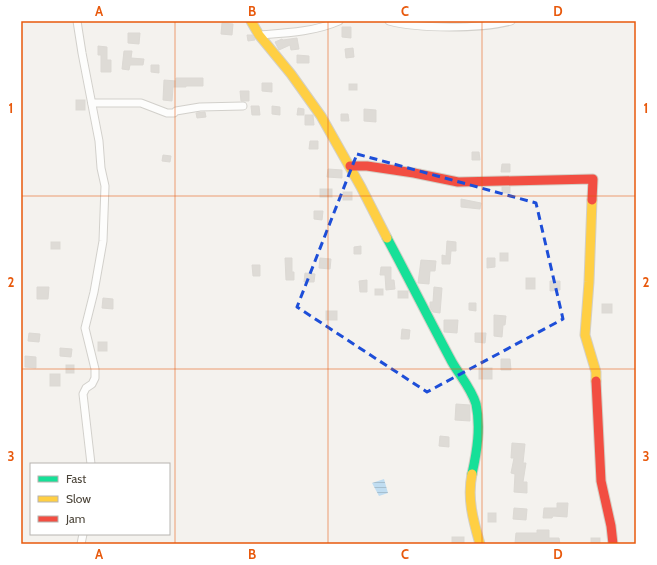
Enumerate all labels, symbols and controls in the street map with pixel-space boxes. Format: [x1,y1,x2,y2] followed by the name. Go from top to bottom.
[95,3,104,19] text: A
[248,3,256,19] text: B
[401,3,409,19] text: C
[553,3,563,19] text: D
[9,100,13,116] text: 1
[644,100,648,116] text: 1
[8,274,15,290] text: 2
[643,274,650,290] text: 2
[7,448,15,464] text: 3
[642,448,650,464] text: 3
[30,463,170,535] legend
[66,471,86,486] text: Fast
[66,491,91,506] text: Slow
[65,511,85,526] text: Jam
[95,546,104,562] text: A
[248,546,256,562] text: B
[401,546,409,562] text: C
[553,546,563,562] text: D

